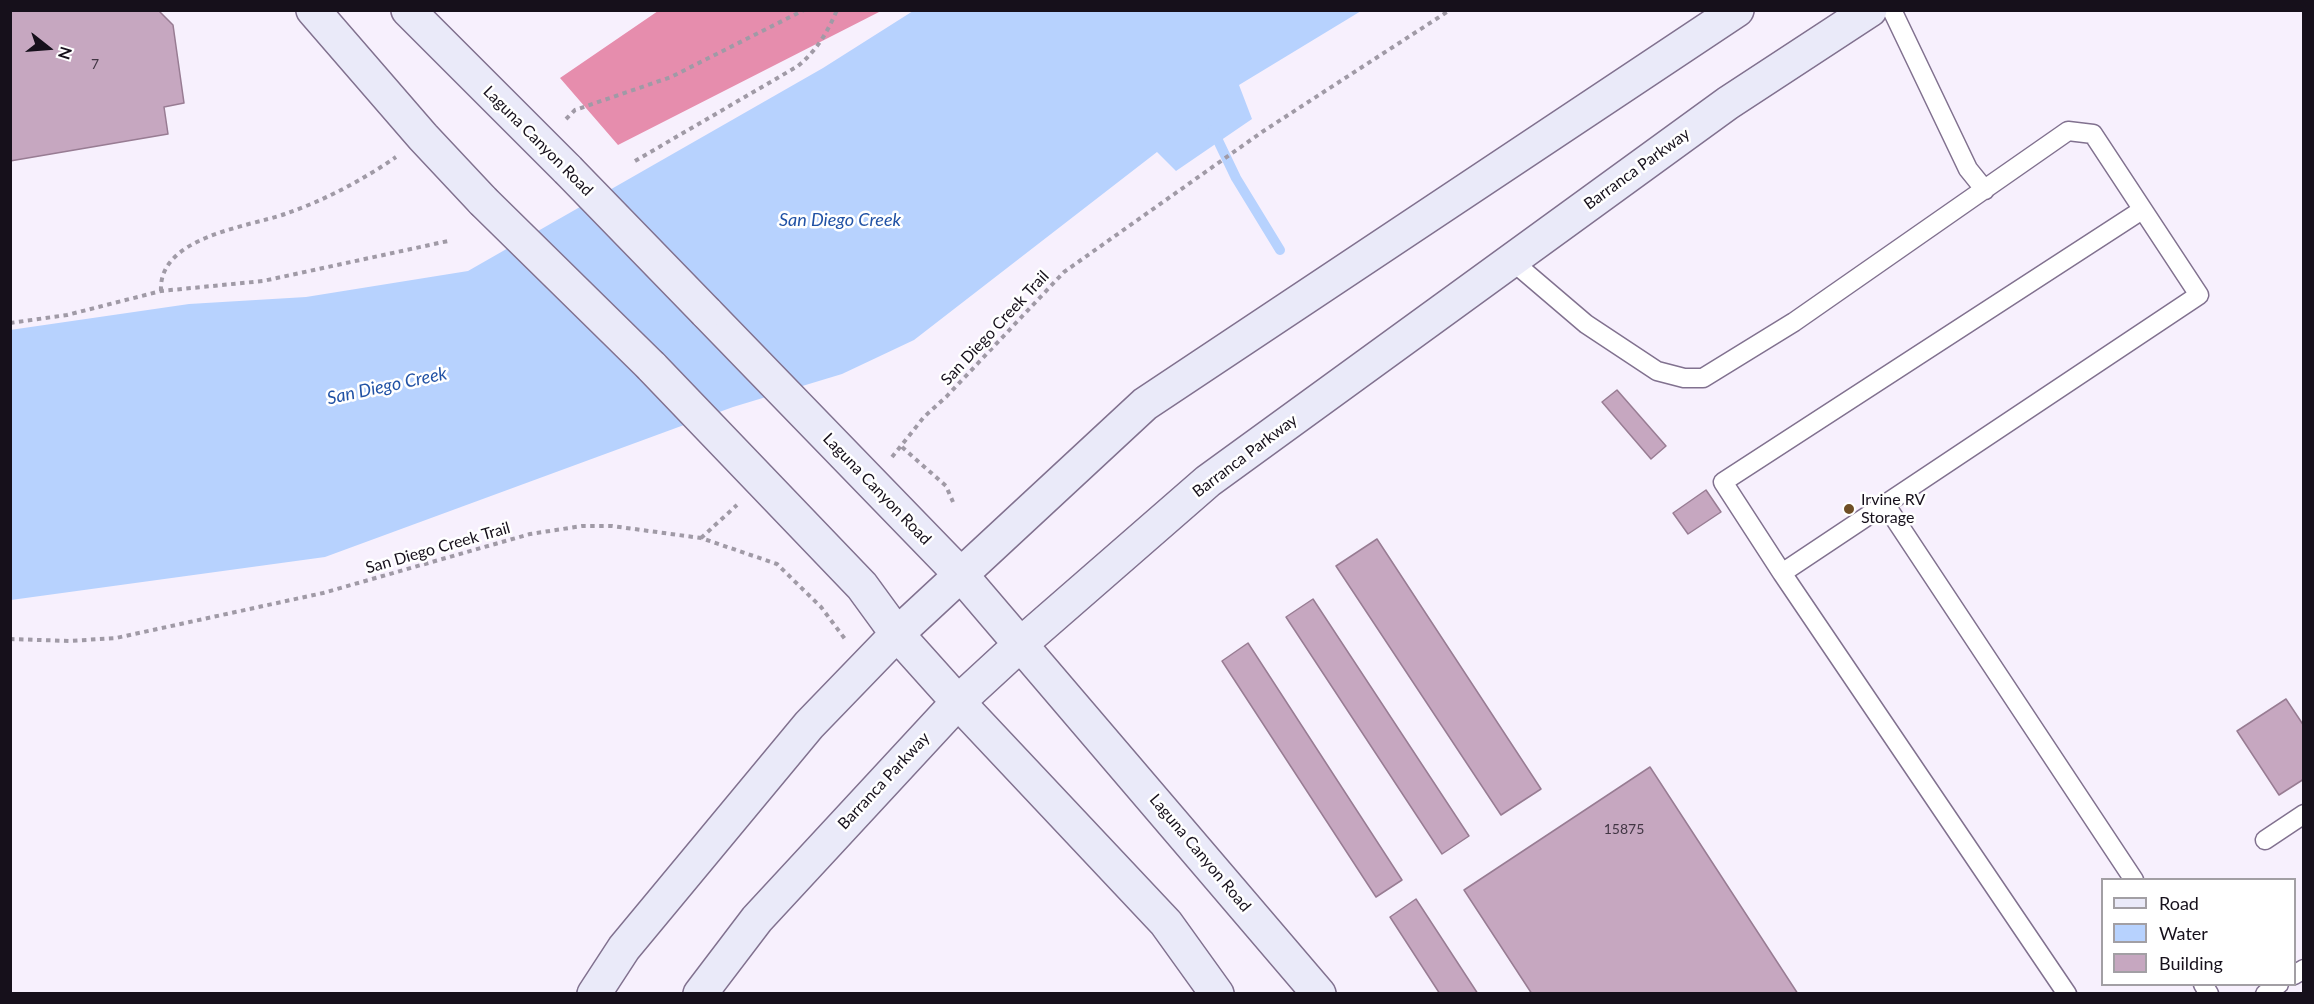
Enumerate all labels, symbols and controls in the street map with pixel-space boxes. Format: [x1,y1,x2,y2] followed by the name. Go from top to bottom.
[18,18,78,78] north arrow
[55,45,77,62] text: N
[91,56,99,72] house number: 7
[479,82,597,200] street label: Laguna Canyon Road
[1580,124,1694,214] street label: Barranca Parkway
[779,209,901,231] water label: San Diego Creek
[937,267,1053,389] street label: San Diego Creek Trail
[325,363,449,409] water label: San Diego Creek
[1189,410,1301,502] street label: Barranca Parkway
[819,429,935,549] street label: Laguna Canyon Road
[1861,490,1925,528] place label: Irvine RV Storage
[1842,502,1856,516] marker: Irvine RV Storage
[364,518,512,578] street label: San Diego Creek Trail
[834,728,934,834] street label: Barranca Parkway
[1145,790,1255,916] street label: Laguna Canyon Road
[1604,821,1644,837] house number: 15875
[2101,878,2296,986] legend
[2159,892,2199,914] text: Road
[2159,922,2208,944] text: Water
[2159,952,2223,974] text: Building

